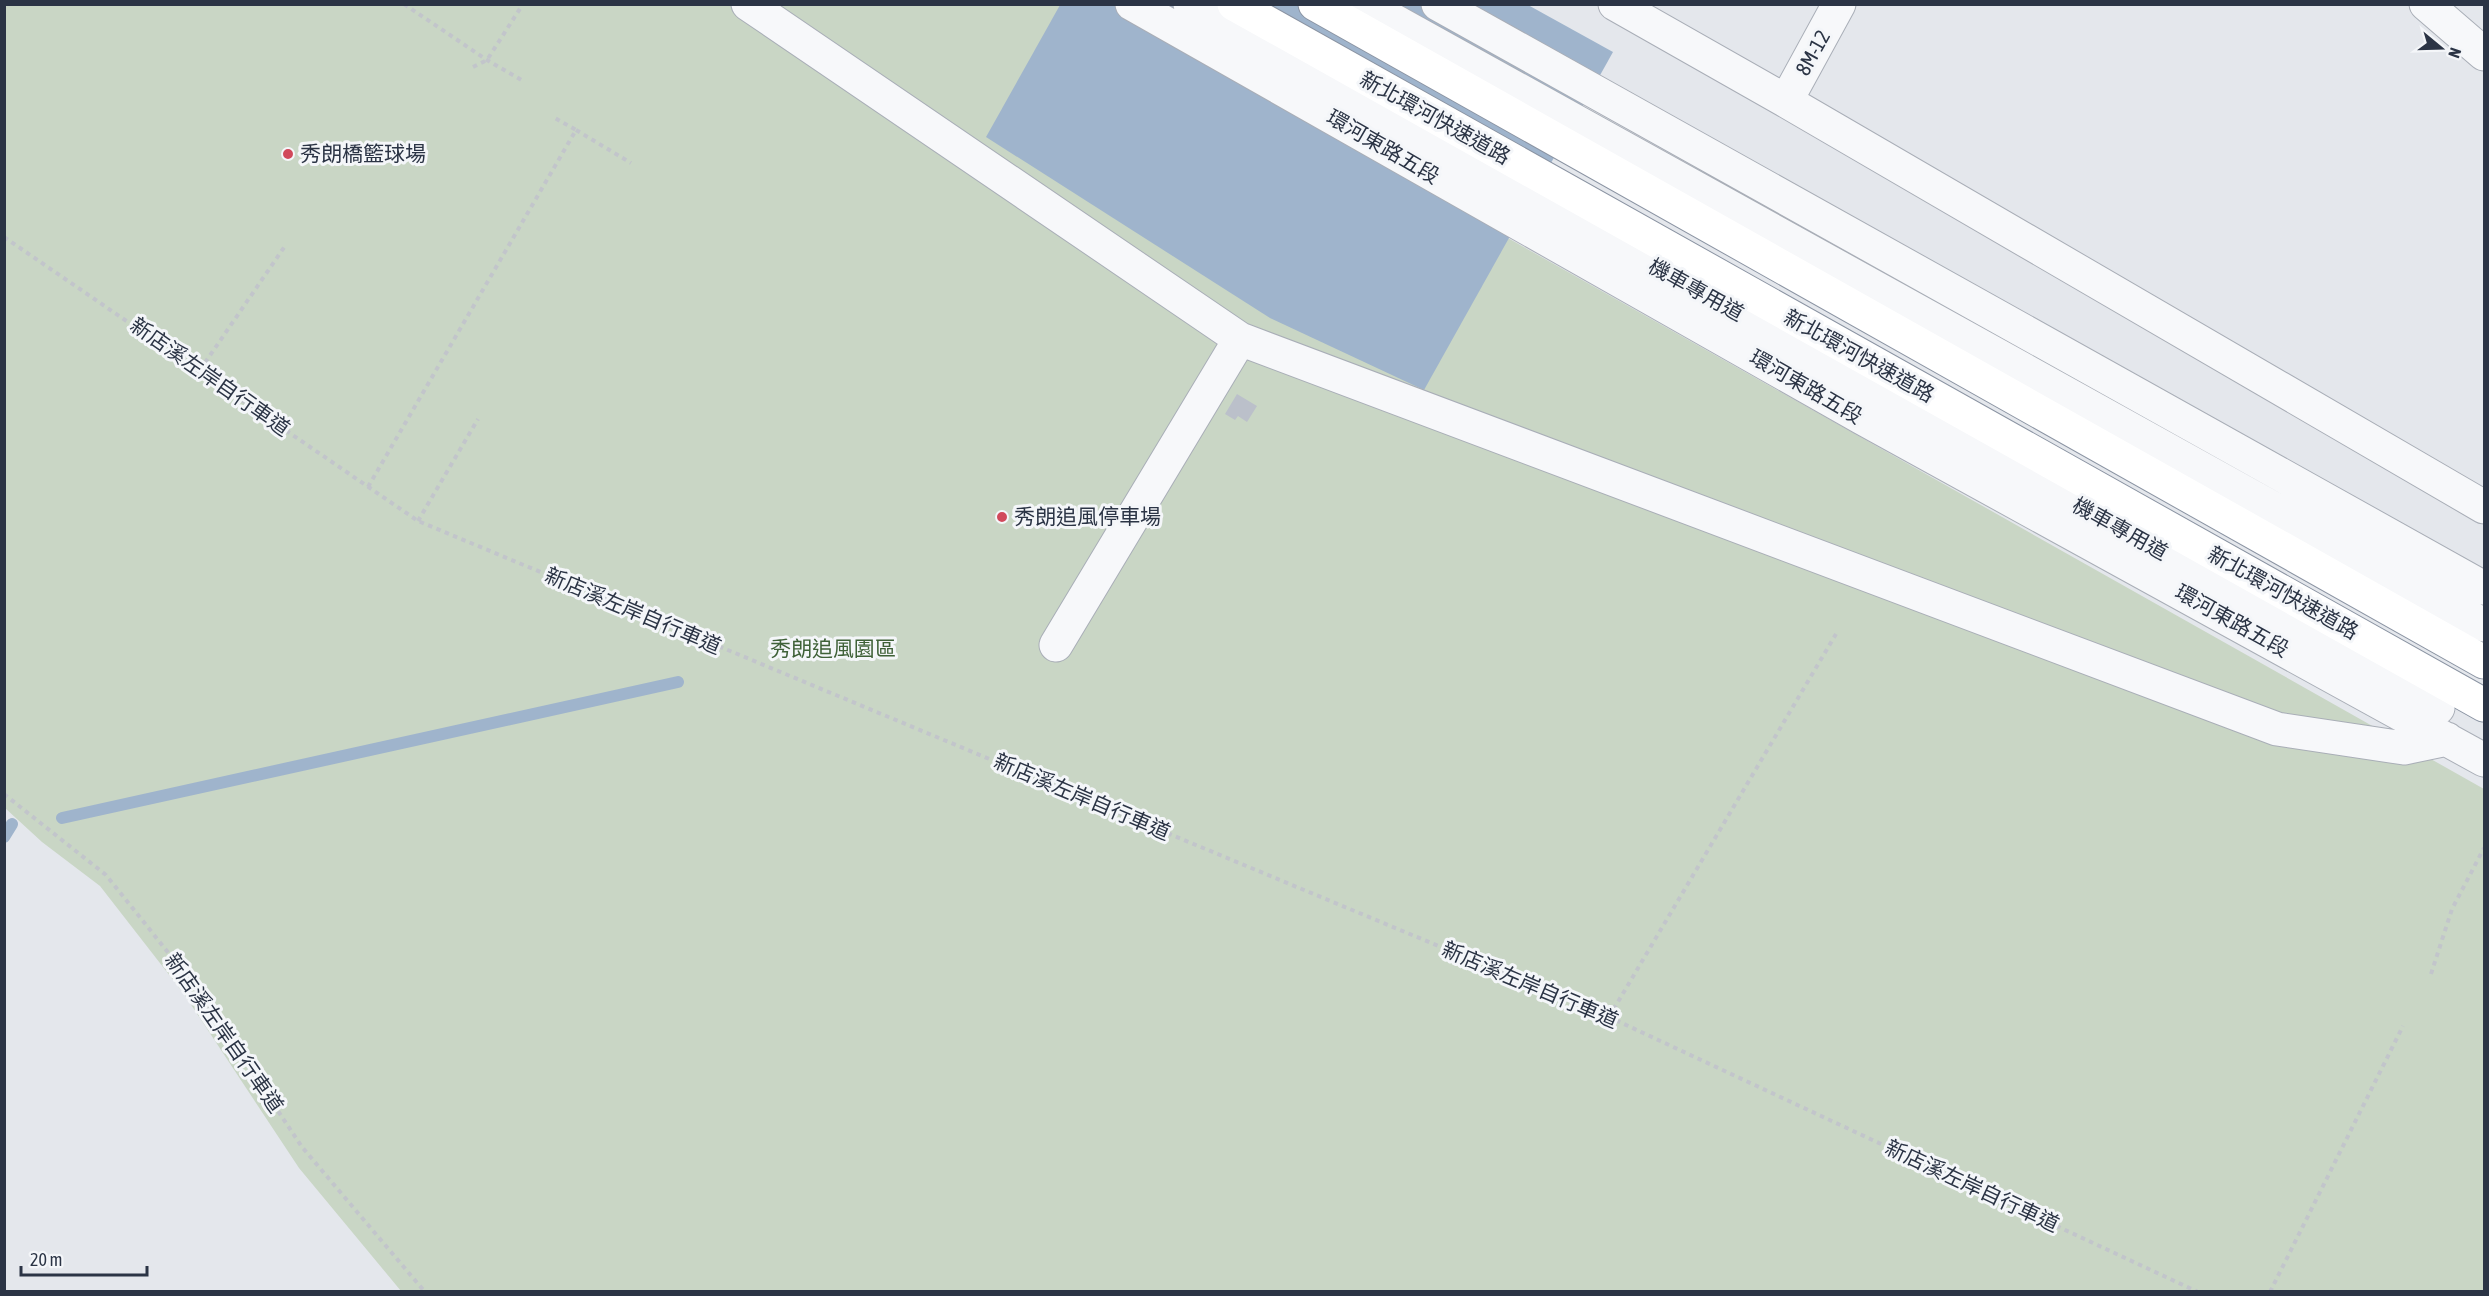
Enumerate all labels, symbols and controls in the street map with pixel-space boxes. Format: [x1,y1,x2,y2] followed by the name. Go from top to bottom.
[2411,18,2471,78] north arrow
[1790,26,1834,79] street label: 8M-12
[2445,45,2465,60] text: N
[1356,66,1515,168] street label: 新北環河快速道路
[1323,104,1444,188] street label: 環河東路五段
[300,141,426,165] place label: 秀朗橋籃球場
[281,147,295,161] marker: 秀朗橋籃球場
[1645,253,1748,325] street label: 機車專用道
[1780,304,1939,406] street label: 新北環河快速道路
[126,312,295,440] street label: 新店溪左岸自行車道
[1746,344,1867,428] street label: 環河東路五段
[2069,492,2172,564] street label: 機車專用道
[1014,504,1161,528] place label: 秀朗追風停車場
[995,510,1009,524] marker: 秀朗追風停車場
[2204,541,2363,643] street label: 新北環河快速道路
[542,562,725,658] street label: 新店溪左岸自行車道
[2172,579,2293,661] street label: 環河東路五段
[770,636,896,660] park label: 秀朗追風園區
[991,748,1174,844] street label: 新店溪左岸自行車道
[1439,936,1622,1032] street label: 新店溪左岸自行車道
[161,948,289,1117] street label: 新店溪左岸自行車道
[1882,1134,2063,1236] street label: 新店溪左岸自行車道
[21,1239,147,1277] scale bar
[30,1249,62,1270] text: 20 m

